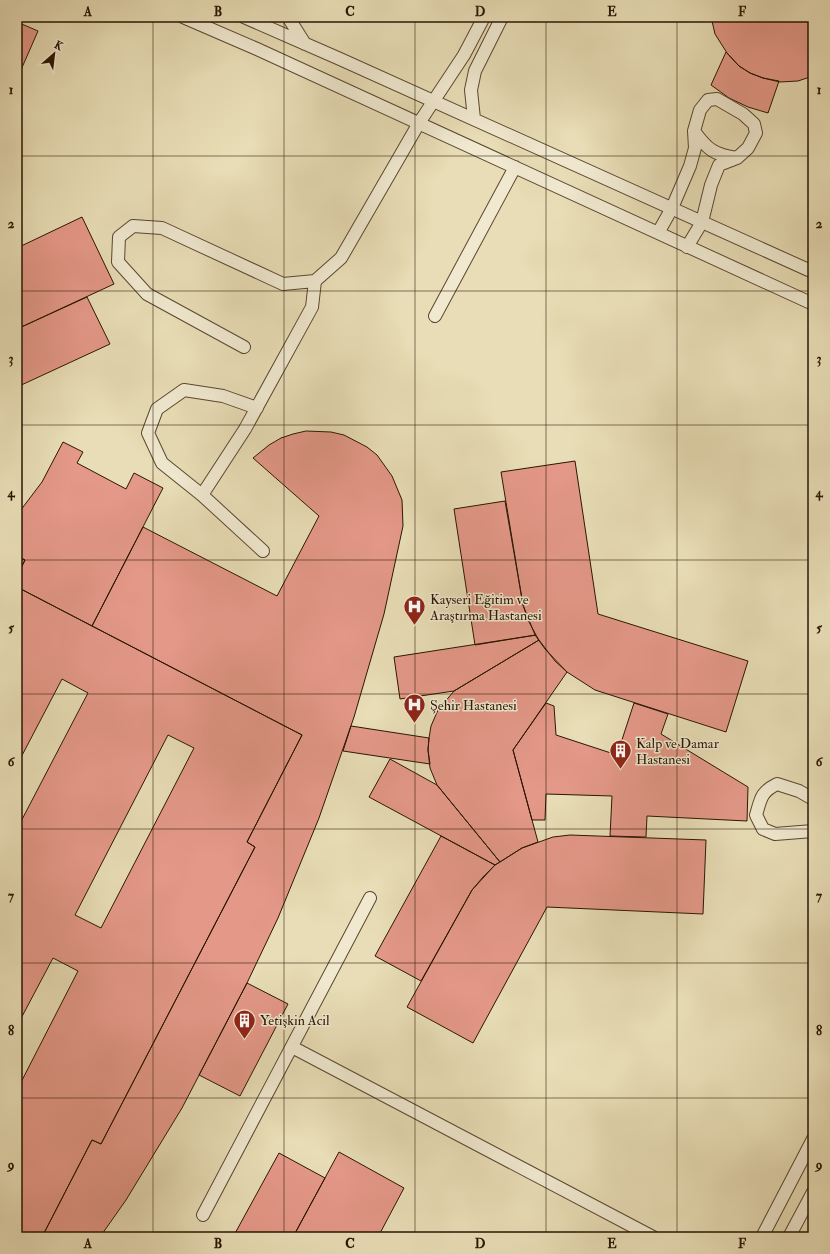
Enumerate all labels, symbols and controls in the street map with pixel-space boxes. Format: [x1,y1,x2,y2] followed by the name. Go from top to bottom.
[83,4,93,20] text: A
[214,4,222,20] text: B
[345,4,355,20] text: C
[475,4,486,20] text: D
[607,4,617,20] text: E
[738,4,747,20] text: F
[34,34,74,74] north arrow
[52,38,66,54] text: K
[9,82,14,98] text: 1
[817,82,822,98] text: 1
[8,216,15,232] text: 2
[816,216,823,232] text: 2
[9,351,14,367] text: 3
[817,351,822,367] text: 3
[6,485,15,501] text: 4
[814,485,823,501] text: 4
[429,591,542,624] place label: Kayseri Eğitim ve Araştırma Hastanesi
[402,594,428,627] hospital icon: Kayseri Eğitim ve Araştırma Hastanesi
[8,620,14,636] text: 5
[816,620,822,636] text: 5
[402,692,428,725] hospital icon: Şehir Hastanesi
[430,697,517,714] place label: Şehir Hastanesi
[636,735,720,768] place label: Kalp ve Damar Hastanesi
[607,738,633,771] building icon: Kalp ve Damar Hastanesi
[8,754,16,770] text: 6
[816,754,824,770] text: 6
[8,888,15,904] text: 7
[816,888,823,904] text: 7
[231,1007,257,1040] building icon: Yetişkin Acil
[260,1012,330,1029] place label: Yetişkin Acil
[8,1023,14,1039] text: 8
[816,1023,822,1039] text: 8
[6,1157,15,1173] text: 9
[814,1157,823,1173] text: 9
[83,1236,93,1252] text: A
[214,1236,222,1252] text: B
[345,1236,355,1252] text: C
[475,1236,486,1252] text: D
[607,1236,617,1252] text: E
[738,1236,747,1252] text: F

